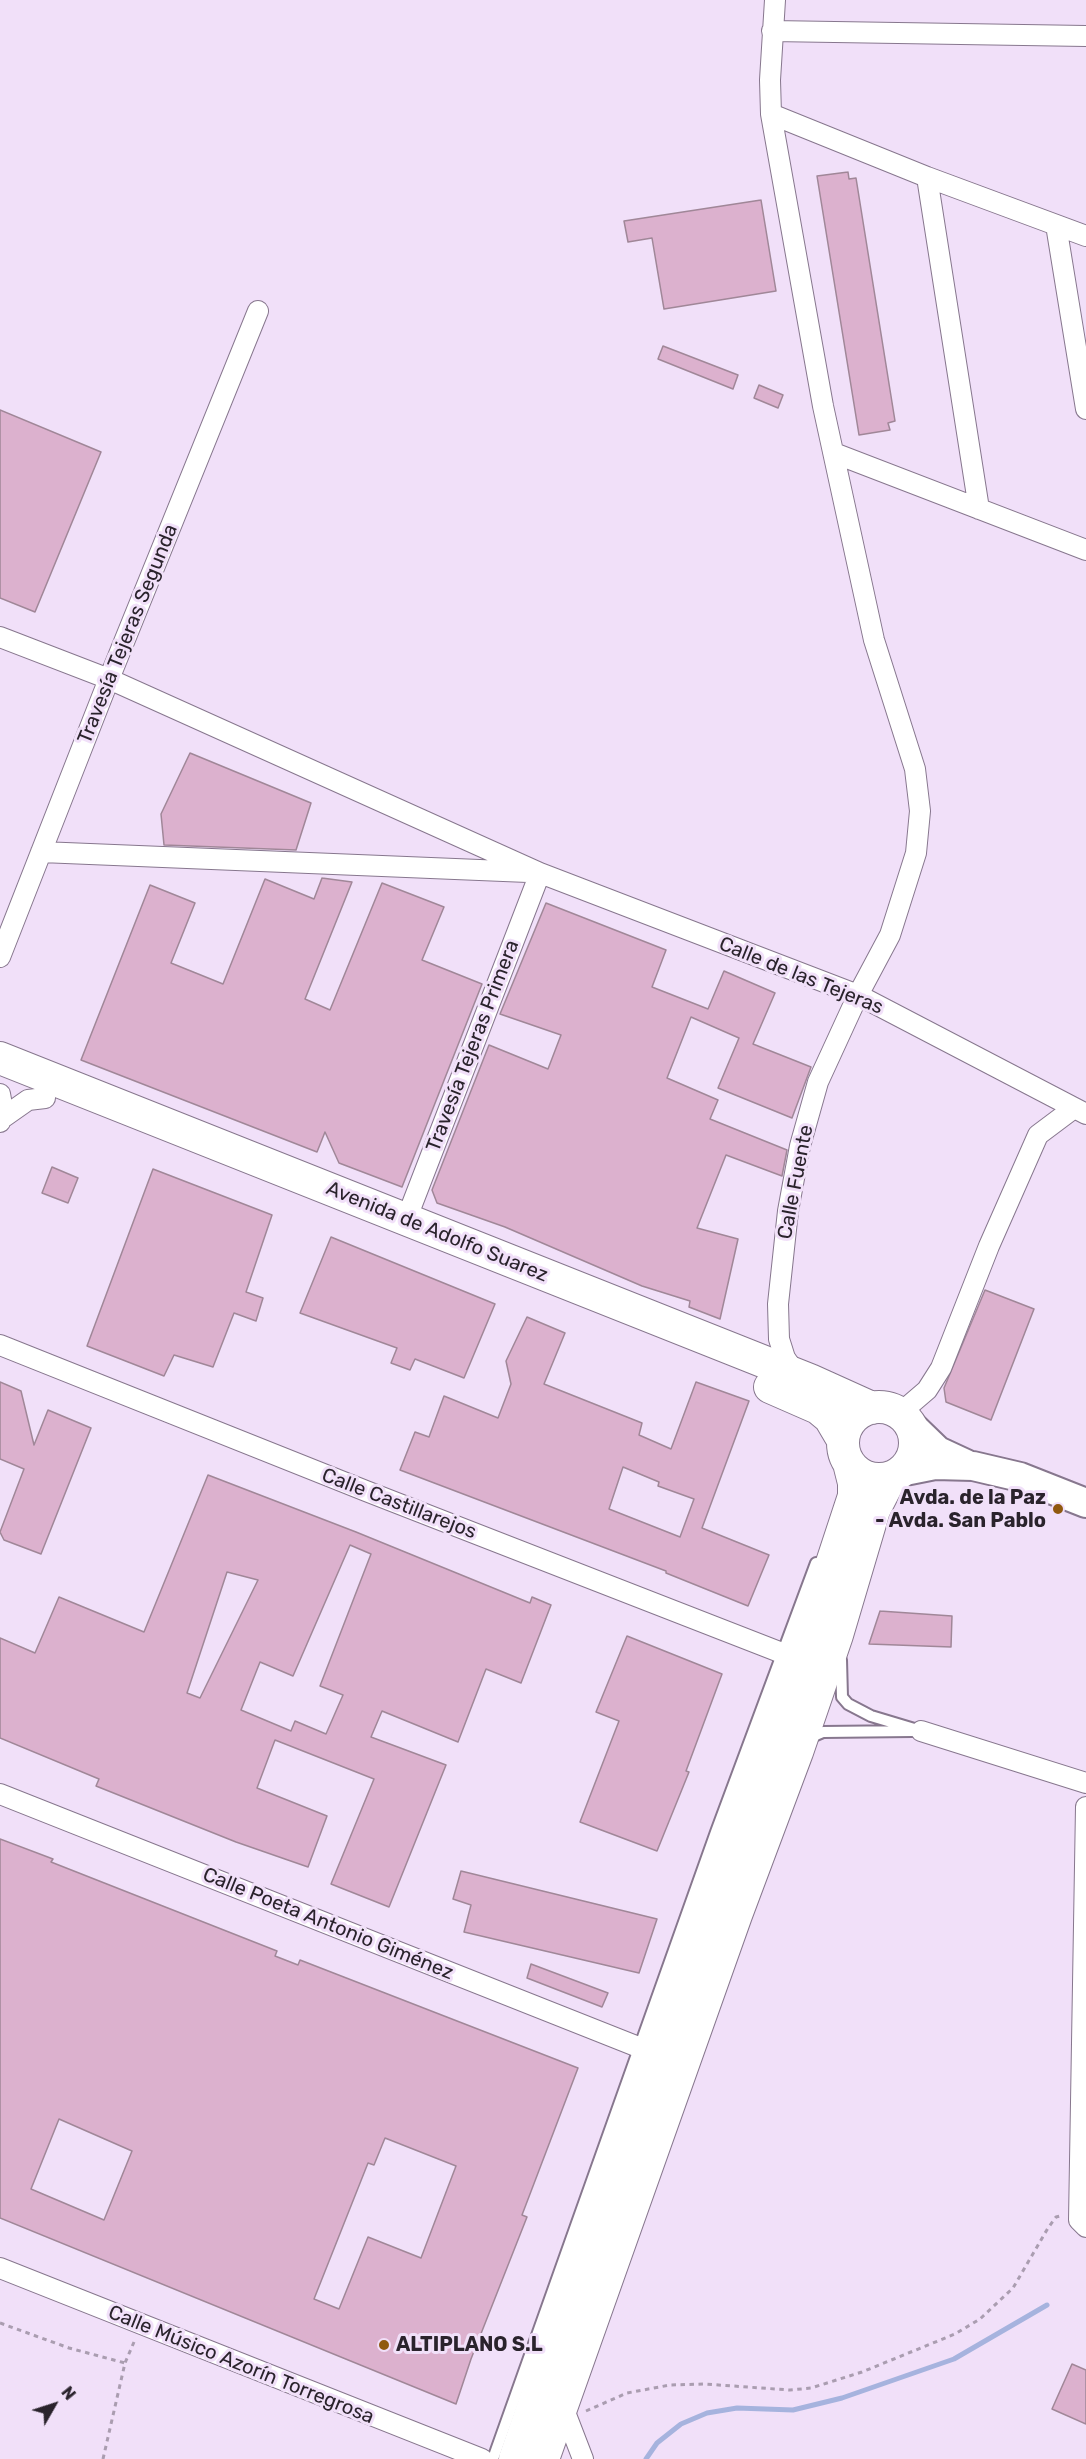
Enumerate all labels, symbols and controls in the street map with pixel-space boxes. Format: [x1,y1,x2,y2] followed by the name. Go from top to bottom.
[73,521,183,747] street label: Travesía Tejeras Segunda
[715,932,887,1020] street label: Calle de las Tejeras
[422,937,524,1155] street label: Travesía Tejeras Primera
[773,1123,819,1241] street label: Calle Fuente
[323,1176,551,1288] street label: Avenida de Adolfo Suarez
[318,1463,480,1545] street label: Calle Castillarejos
[875,1486,1046,1533] place label: Avda. de la Paz - Avda. San Pablo
[1051,1502,1065,1516] marker: Avda. de la Paz - Avda. San Pablo
[199,1863,457,1985] street label: Calle Poeta Antonio Giménez
[105,2301,377,2429] street label: Calle Músico Azorín Torregrosa
[396,2333,543,2357] place label: ALTIPLANO S.L
[377,2338,391,2352] marker: ALTIPLANO S.L
[24,2375,84,2435] north arrow
[57,2383,79,2404] text: N

